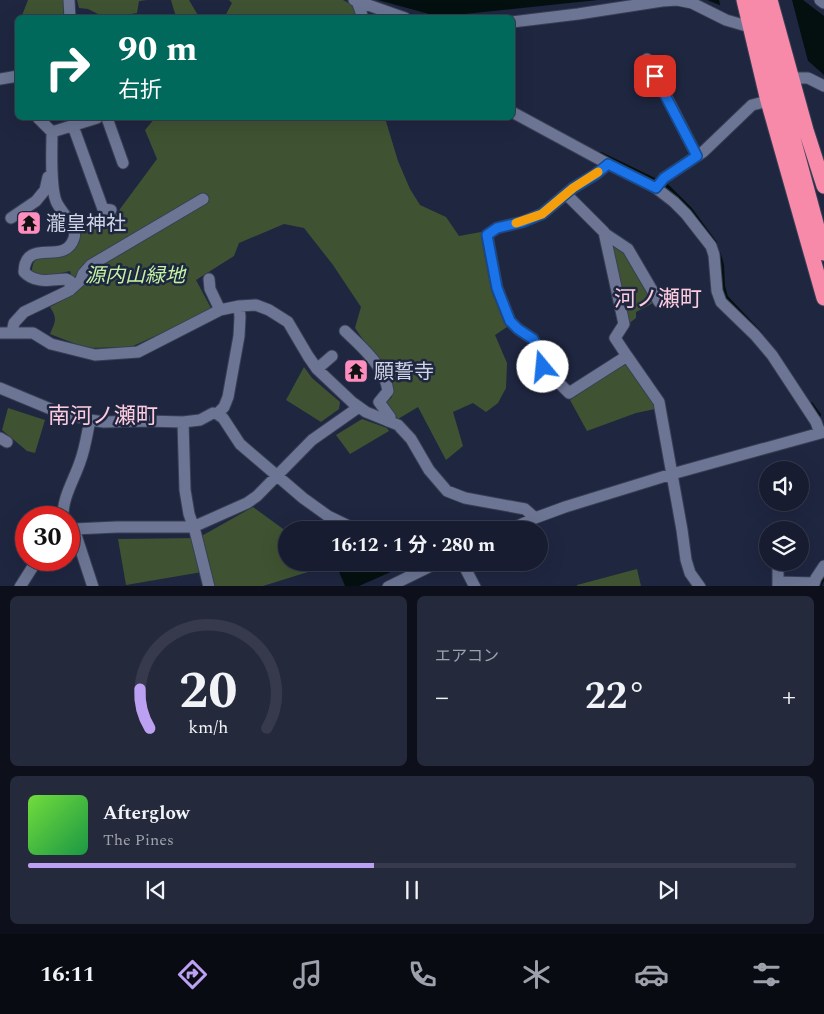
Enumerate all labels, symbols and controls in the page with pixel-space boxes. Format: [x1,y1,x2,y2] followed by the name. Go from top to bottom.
[118,23,198,76] text: 90 m
[35,35,100,100] icon: right
[634,55,676,97] pin
[641,62,669,90] icon: arrive
[118,74,162,107] text: 右折
[46,209,126,239] place label: 瀧皇神社
[16,210,42,236] temple icon: 瀧皇神社
[85,261,187,291] park label: 源内山緑地
[614,283,702,316] district label: 河ノ瀬町
[516,340,568,392] position arrow
[374,357,434,387] place label: 願誓寺
[343,358,369,384] temple icon: 願誓寺
[48,400,158,433] district label: 南河ノ瀬町
[759,461,809,571] map controls
[759,461,809,511] button: sound
[15,506,80,571] speed limit sign: 30
[759,521,809,571] button: layers
[331,531,495,560] text: 16:12 · 1 分 · 280 m
[435,644,499,668] text: エアコン
[179,652,238,731] text: 20
[585,668,646,726] text: 22°
[435,676,449,719] text: −
[782,676,796,719] text: +
[188,714,229,741] text: km/h
[103,799,190,828] text: Afterglow
[103,828,174,852] text: The Pines
[142,876,170,904] icon: previous
[398,876,426,904] icon: pause
[654,876,682,904] icon: next
[175,957,210,992] icon: directions
[290,957,325,992] icon: music
[405,957,440,992] icon: phone
[519,957,554,992] icon: climate
[634,957,669,992] icon: car
[749,957,784,992] icon: filters
[40,958,95,991] text: 16:11

